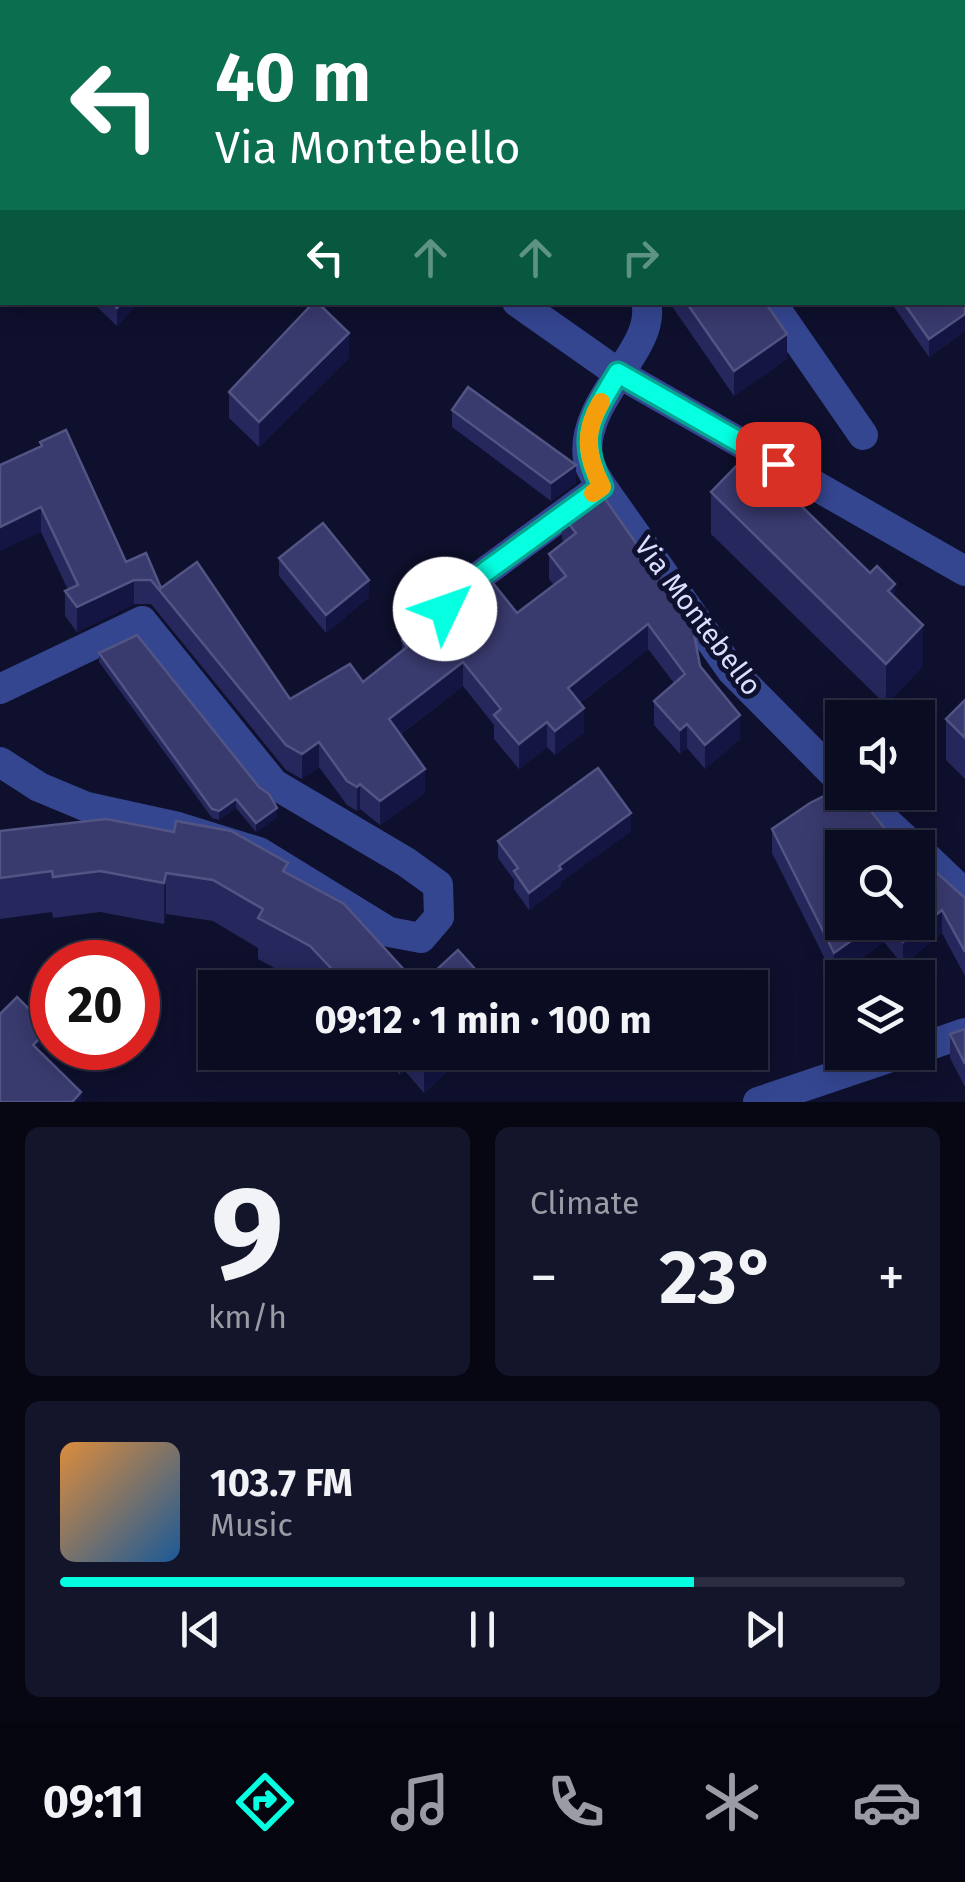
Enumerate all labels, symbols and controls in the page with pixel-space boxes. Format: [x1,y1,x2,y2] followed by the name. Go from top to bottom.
[215,36,371,120] text: 40 m
[50,40,180,170] icon: left
[215,121,521,175] text: Via Montebello
[298,230,353,285] icon: left
[403,230,458,285] icon: ahead
[508,230,563,285] icon: ahead
[613,230,668,285] icon: right
[736,422,821,507] pin
[751,437,806,492] icon: arrive
[628,530,768,702] street label: Via Montebello
[393,557,497,661] position arrow
[825,700,935,1070] map controls
[825,700,935,810] button: sound
[825,830,935,940] button: search
[30,940,160,1070] speed limit sign: 20
[825,960,935,1070] button: layers
[314,997,652,1043] text: 09:12 · 1 min · 100 m
[211,1155,284,1311] text: 9
[530,1184,639,1222] text: Climate
[659,1233,776,1323] text: 23°
[530,1245,558,1311] text: −
[878,1245,905,1311] text: +
[208,1298,287,1336] text: km/h
[210,1460,353,1506] text: 103.7 FM
[210,1506,293,1544] text: Music
[173,1602,228,1657] icon: previous
[455,1602,510,1657] icon: pause
[737,1602,792,1657] icon: next
[230,1767,300,1837] icon: directions
[385,1767,455,1837] icon: music
[541,1767,611,1837] icon: phone
[697,1767,767,1837] icon: climate
[852,1767,922,1837] icon: car
[43,1775,144,1829] text: 09:11

